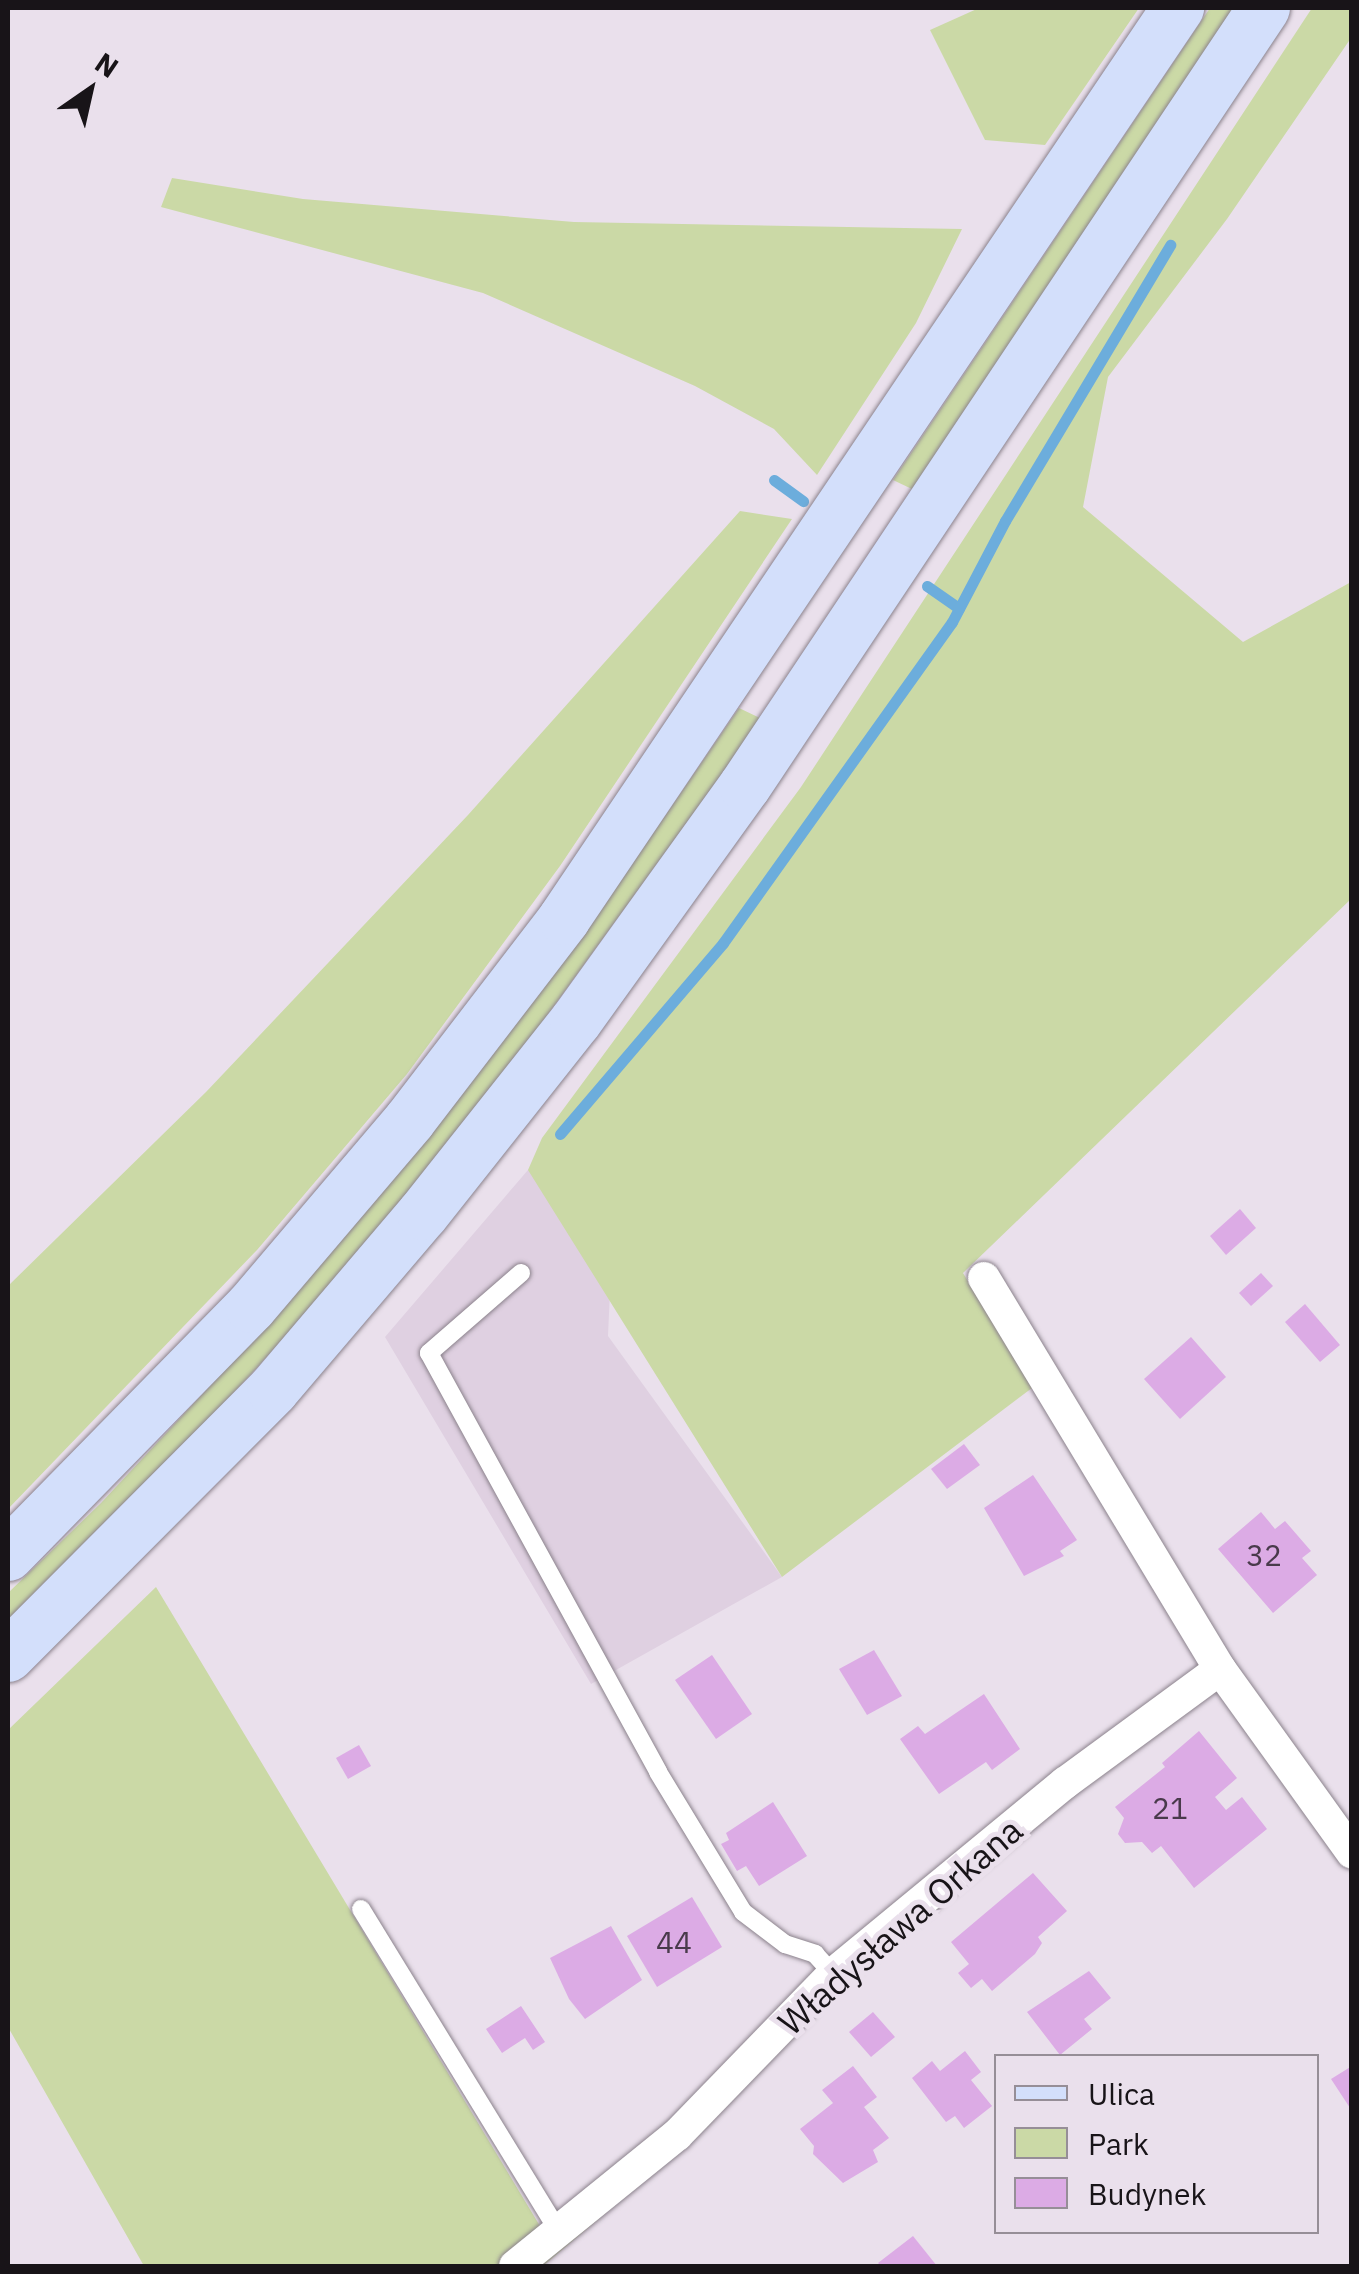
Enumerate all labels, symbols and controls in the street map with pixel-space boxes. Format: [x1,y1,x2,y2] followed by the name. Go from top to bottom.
[40,40,140,140] north arrow
[88,44,126,86] text: N
[1246,1537,1282,1573] house number: 32
[1152,1790,1188,1826] house number: 21
[770,1809,1030,2043] street label: Władysława Orkana
[656,1924,692,1960] house number: 44
[994,2054,1319,2234] legend
[1088,2074,1155,2113] text: Ulica
[1088,2124,1149,2163] text: Park
[1088,2174,1206,2213] text: Budynek

